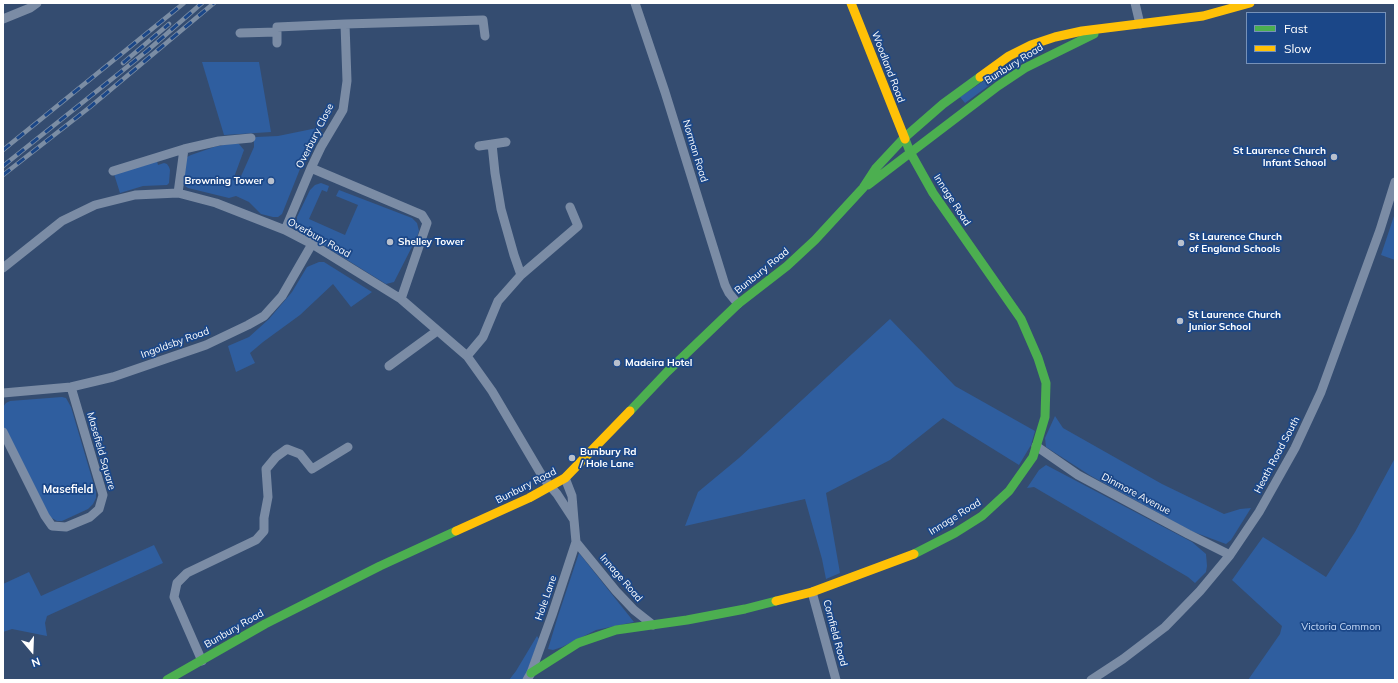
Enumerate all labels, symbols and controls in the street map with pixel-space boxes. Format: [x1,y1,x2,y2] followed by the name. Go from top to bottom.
[1246,12,1386,64] legend
[1284,21,1308,36] text: Fast
[869,30,907,104] street label: Woodland Road
[983,41,1045,87] street label: Bunbury Road
[1284,41,1312,56] text: Slow
[294,102,336,170] street label: Overbury Close
[680,118,710,184] street label: Norman Road
[1233,145,1326,168] place label: St Laurence Church Infant School
[1329,152,1339,162] marker: St Laurence Church Infant School
[931,172,973,228] street label: Innage Road
[185,175,263,187] place label: Browning Tower
[266,176,276,186] marker: Browning Tower
[285,216,353,260] street label: Overbury Road
[1189,231,1282,254] place label: St Laurence Church of England Schools
[398,236,464,248] place label: Shelley Tower
[385,237,395,247] marker: Shelley Tower
[1176,238,1186,248] marker: St Laurence Church of England Schools
[732,245,792,297] street label: Bunbury Road
[1188,309,1281,332] place label: St Laurence Church Junior School
[1175,316,1185,326] marker: St Laurence Church Junior School
[139,325,211,361] street label: Ingoldsby Road
[625,357,692,369] place label: Madeira Hotel
[612,358,622,368] marker: Madeira Hotel
[84,411,118,491] street label: Masefield Square
[1252,415,1302,495] street label: Heath Road South
[580,446,637,470] place label: Bunbury Rd / Hole Lane
[567,453,577,463] marker: Bunbury Rd / Hole Lane
[494,466,558,506] street label: Bunbury Road
[1099,471,1173,517] street label: Dinmore Avenue
[43,483,93,497] district label: Masefield
[927,496,983,538] street label: Innage Road
[597,552,645,604] street label: Innage Road
[533,574,559,622] street label: Hole Lane
[820,598,850,668] street label: Cornfield Road
[202,607,266,651] street label: Bunbury Road
[1301,621,1381,633] park label: Victoria Common
[12,631,52,671] north arrow
[30,654,42,670] text: N

